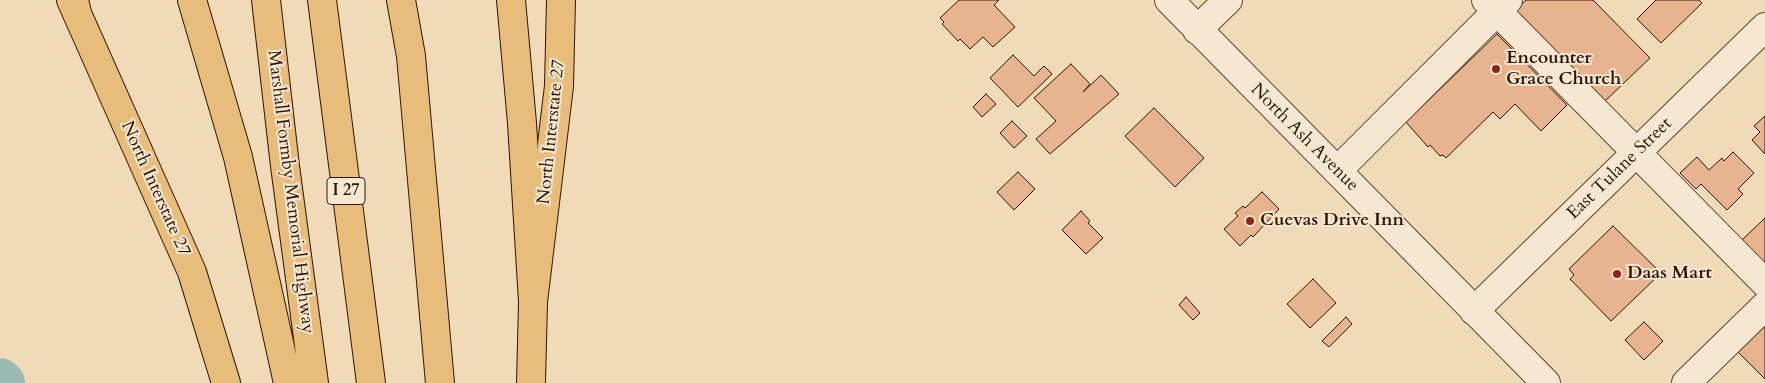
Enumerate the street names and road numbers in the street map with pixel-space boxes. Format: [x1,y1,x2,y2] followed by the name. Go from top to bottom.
[262,49,318,335] street label: Marshall Formby Memorial Highway
[534,59,570,205] street label: North Interstate 27
[1245,79,1363,197] street label: North Ash Avenue
[1563,114,1677,224] street label: East Tulane Street
[116,118,194,260] street label: North Interstate 27
[327,178,365,205] road number: I 27

